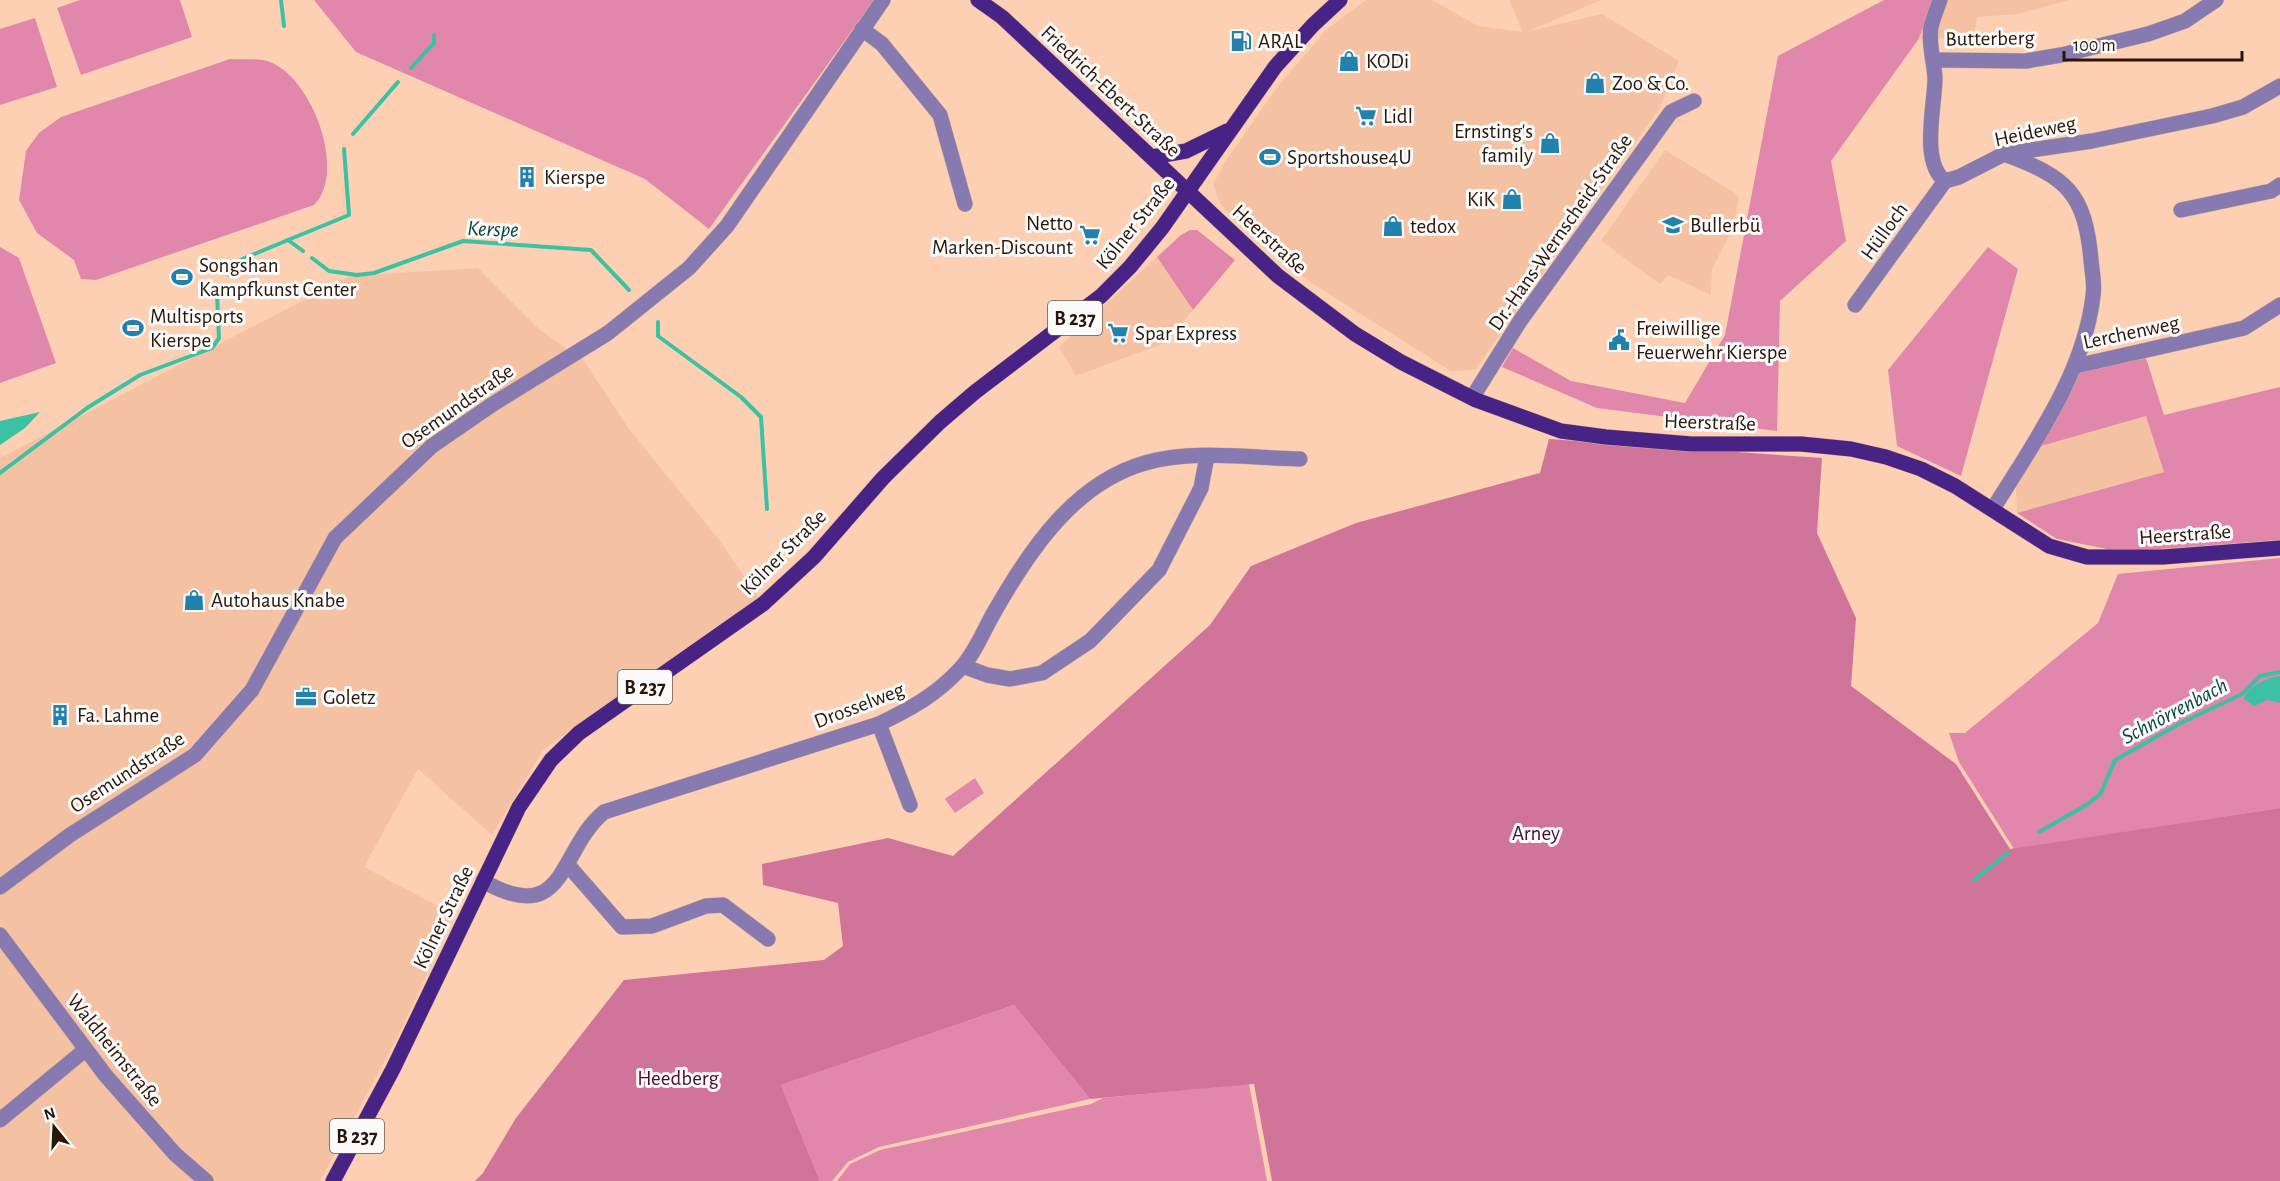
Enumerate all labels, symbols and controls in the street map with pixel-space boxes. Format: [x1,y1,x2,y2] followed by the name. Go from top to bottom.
[1037,22,1184,161] street label: Friedrich-Ebert-Straße
[2064,24,2242,62] scale bar
[1945,27,2035,50] street label: Butterberg
[1229,29,1253,53] fuel station icon: ARAL
[1258,31,1303,52] place label: ARAL
[2073,37,2116,55] text: 100 m
[1337,49,1361,73] shop icon: KODi
[1366,51,1409,72] place label: KODi
[1583,71,1607,95] shop icon: Zoo & Co.
[1612,73,1689,94] place label: Zoo & Co.
[1354,104,1378,128] supermarket icon: Lidl
[1383,106,1413,127] place label: Lidl
[1992,112,2079,150] street label: Heideweg
[1454,121,1533,166] place label: Ernsting's family
[1485,130,1636,334] street label: Dr.-Hans-Wernscheid-Straße
[1538,131,1562,155] shop icon: Ernsting's family
[1258,145,1282,169] sports icon: Sportshouse4U
[1287,147,1412,168] place label: Sportshouse4U
[515,165,539,189] building icon: Kierspe
[544,167,605,188] place label: Kierspe
[1092,173,1179,273] street label: Kölner Straße
[1500,187,1524,211] shop icon: KiK
[1467,189,1496,210] place label: KiK
[1857,199,1912,264] street label: Hülloch
[1228,201,1311,278] street label: Heerstraße
[932,213,1073,258] place label: Netto Marken-Discount
[1661,213,1685,237] school or university icon: Bullerbü
[1381,214,1405,238] shop icon: tedox
[1690,215,1761,236] place label: Bullerbü
[1410,216,1456,237] place label: tedox
[467,217,519,242] water label: Kerspe
[1078,223,1102,247] supermarket icon: Netto Marken-Discount
[199,255,357,300] place label: Songshan Kampfkunst Center
[170,265,194,289] sports icon: Songshan Kampfkunst Center
[1048,301,1102,335] road number: B 237
[150,306,244,351] place label: Multisports Kierspe
[2081,312,2182,353] street label: Lerchenweg
[121,316,145,340] sports icon: Multisports Kierspe
[1636,318,1787,363] place label: Freiwillige Feuerwehr Kierspe
[1106,321,1130,345] supermarket icon: Spar Express
[1135,323,1237,344] place label: Spar Express
[1607,328,1631,352] public building icon: Freiwillige Feuerwehr Kierspe
[397,360,517,453] street label: Osemundstraße
[1664,410,1756,435] street label: Heerstraße
[737,506,830,599] street label: Kölner Straße
[2138,521,2232,548] street label: Heerstraße
[182,588,206,612] shop icon: Autohaus Knabe
[211,590,345,611] place label: Autohaus Knabe
[618,670,672,704] road number: B 237
[2118,674,2231,748] water label: Schnörrenbach
[811,678,908,732] street label: Drosselweg
[294,685,318,709] office icon: Goletz
[323,687,376,708] place label: Goletz
[48,703,72,727] building icon: Fa. Lahme
[77,705,159,726] place label: Fa. Lahme
[66,728,188,817] street label: Osemundstraße
[1512,823,1560,844] park label: Arney
[410,863,477,972] street label: Kölner Straße
[63,990,166,1111] street label: Waldheimstraße
[637,1068,720,1089] park label: Heedberg
[24,1097,84,1157] north arrow
[42,1104,57,1123] text: N
[330,1119,384,1153] road number: B 237

